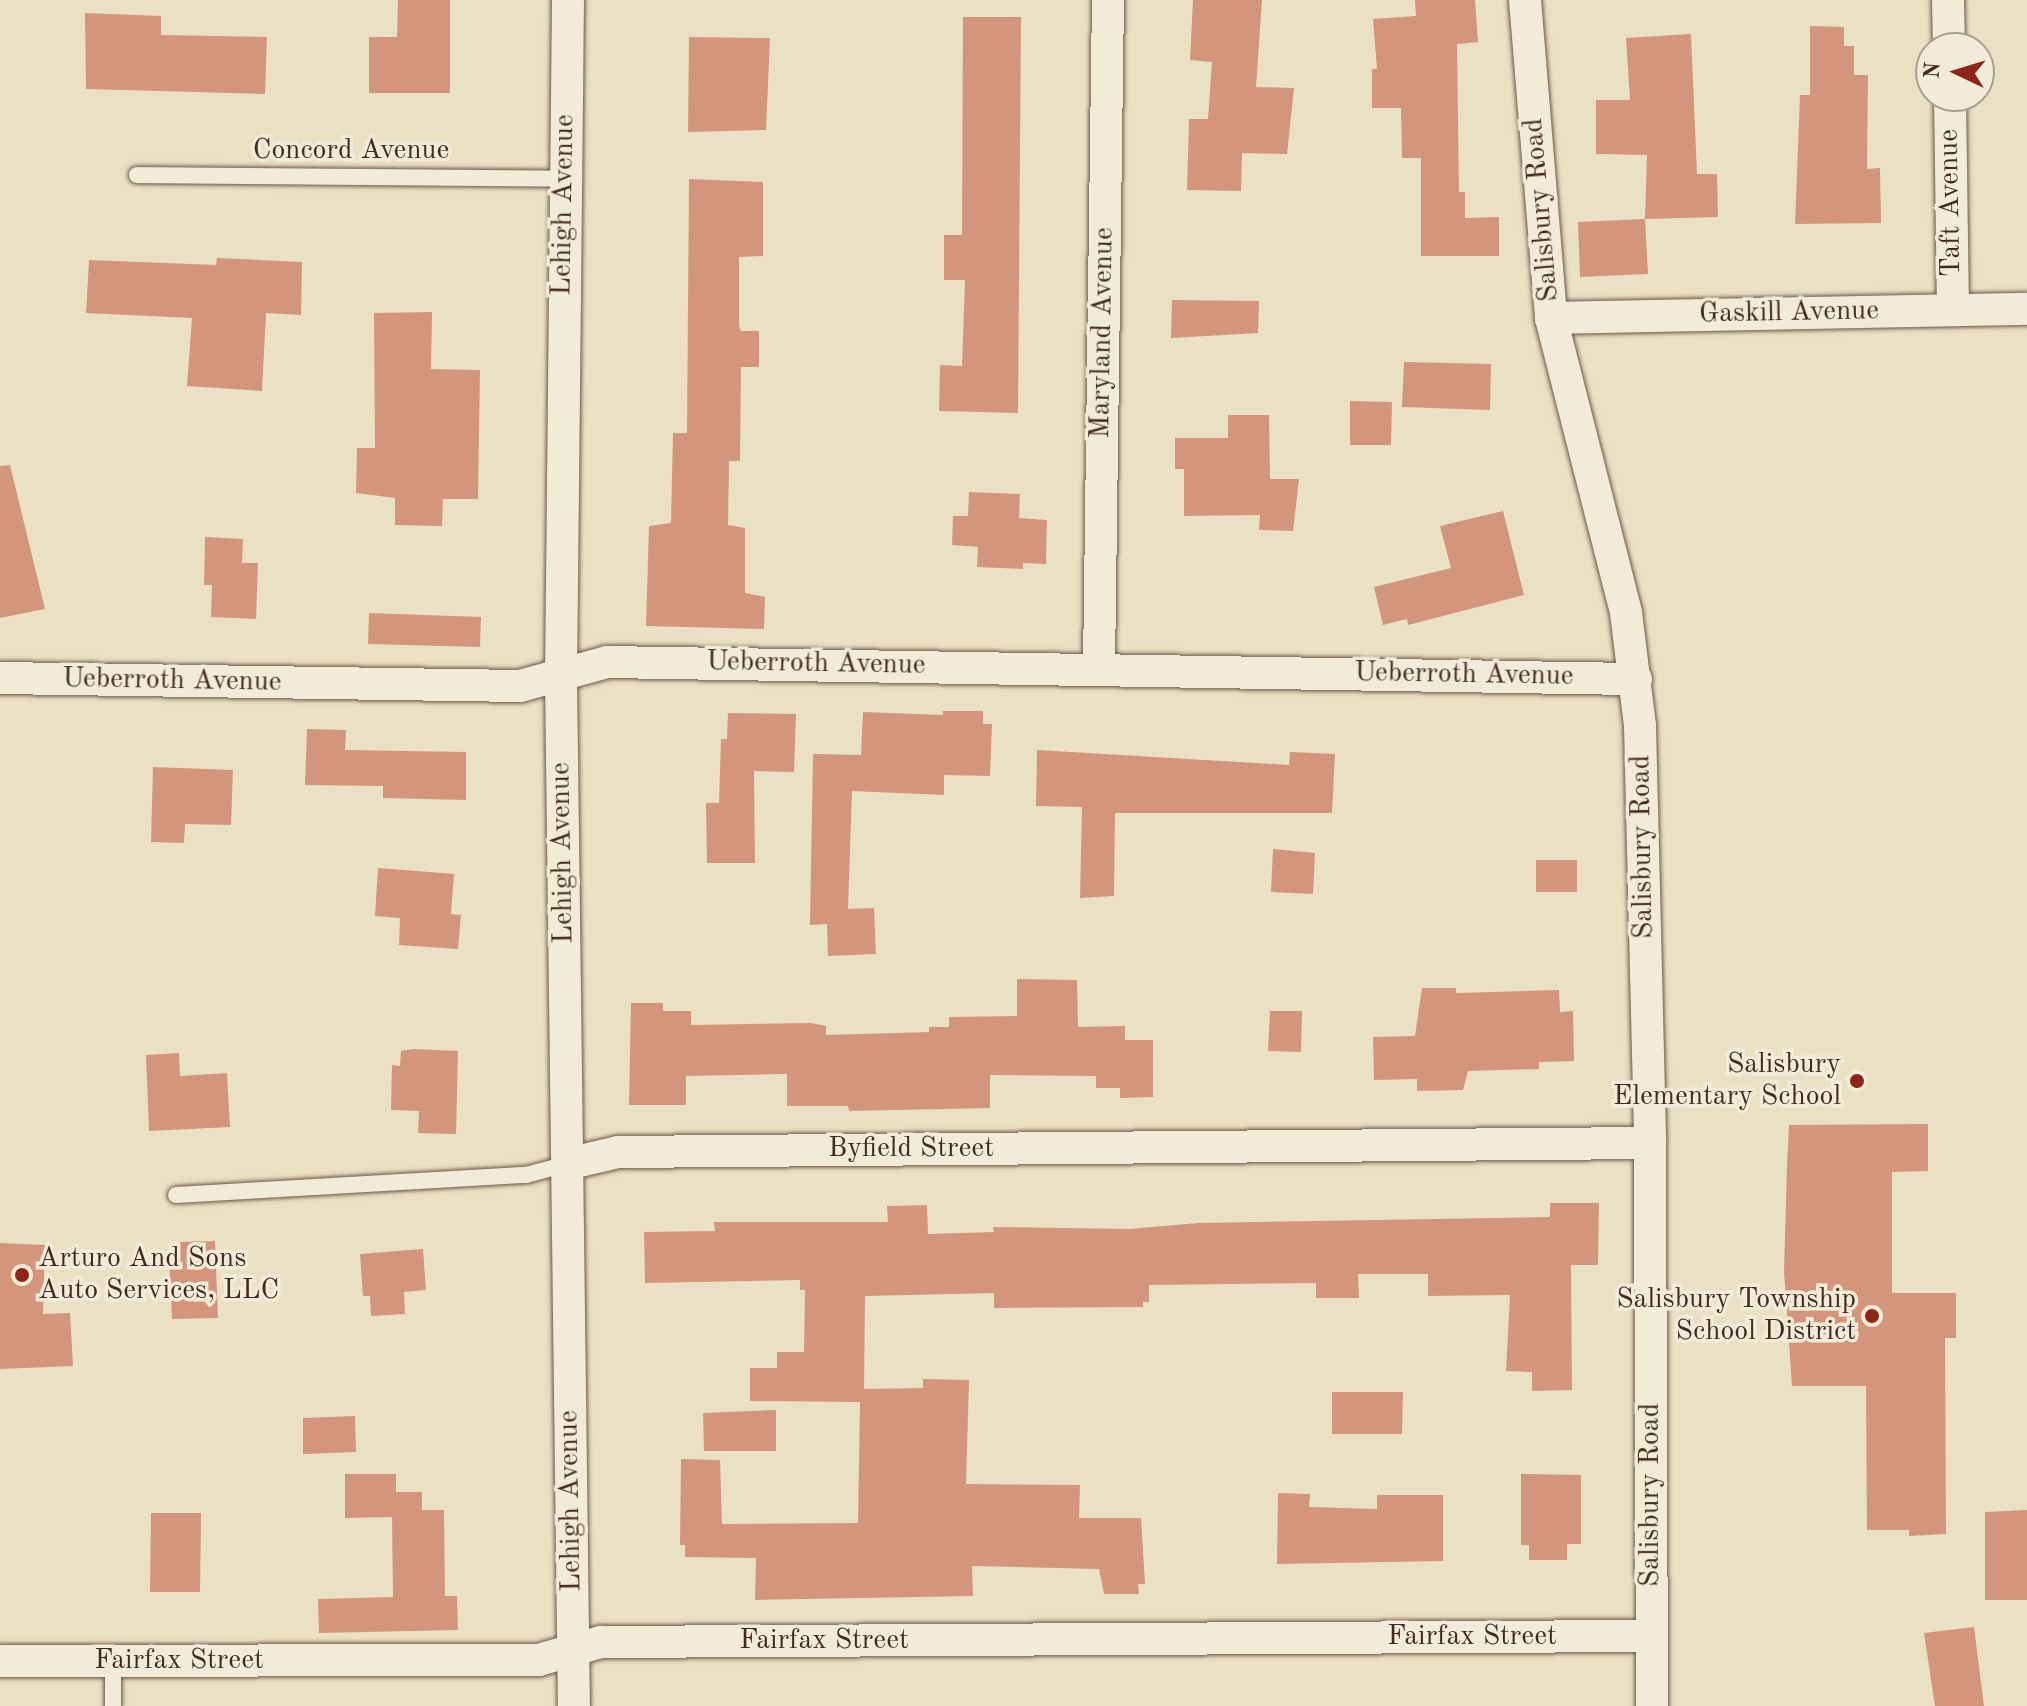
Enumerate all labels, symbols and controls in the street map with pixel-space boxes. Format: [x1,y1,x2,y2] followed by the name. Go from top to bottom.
[1915,32,1995,112] north arrow
[1921,61,1945,80] text: N
[546,114,582,296] street label: Lehigh Avenue
[1517,117,1567,303] street label: Salisbury Road
[1933,129,1969,277] street label: Taft Avenue
[253,134,449,168] street label: Concord Avenue
[1084,227,1122,439] street label: Maryland Avenue
[1699,295,1879,331] street label: Gaskill Avenue
[706,645,926,683] street label: Ueberroth Avenue
[1354,656,1574,694] street label: Ueberroth Avenue
[62,662,282,700] street label: Ueberroth Avenue
[1625,755,1661,939] street label: Salisbury Road
[545,762,581,944] street label: Lehigh Avenue
[1613,1048,1841,1114] place label: Salisbury Elementary School
[1848,1072,1866,1090] marker: Salisbury Elementary School
[828,1132,994,1166] street label: Byfield Street
[38,1242,279,1308] place label: Arturo And Sons Auto Services, LLC
[13,1266,31,1284] marker: Arturo And Sons Auto Services, LLC
[1616,1283,1856,1349] place label: Salisbury Township School District
[1863,1307,1881,1325] marker: Salisbury Township School District
[1634,1403,1668,1587] street label: Salisbury Road
[553,1410,589,1592] street label: Lehigh Avenue
[1387,1620,1557,1654] street label: Fairfax Street
[739,1624,909,1658] street label: Fairfax Street
[94,1644,264,1678] street label: Fairfax Street

